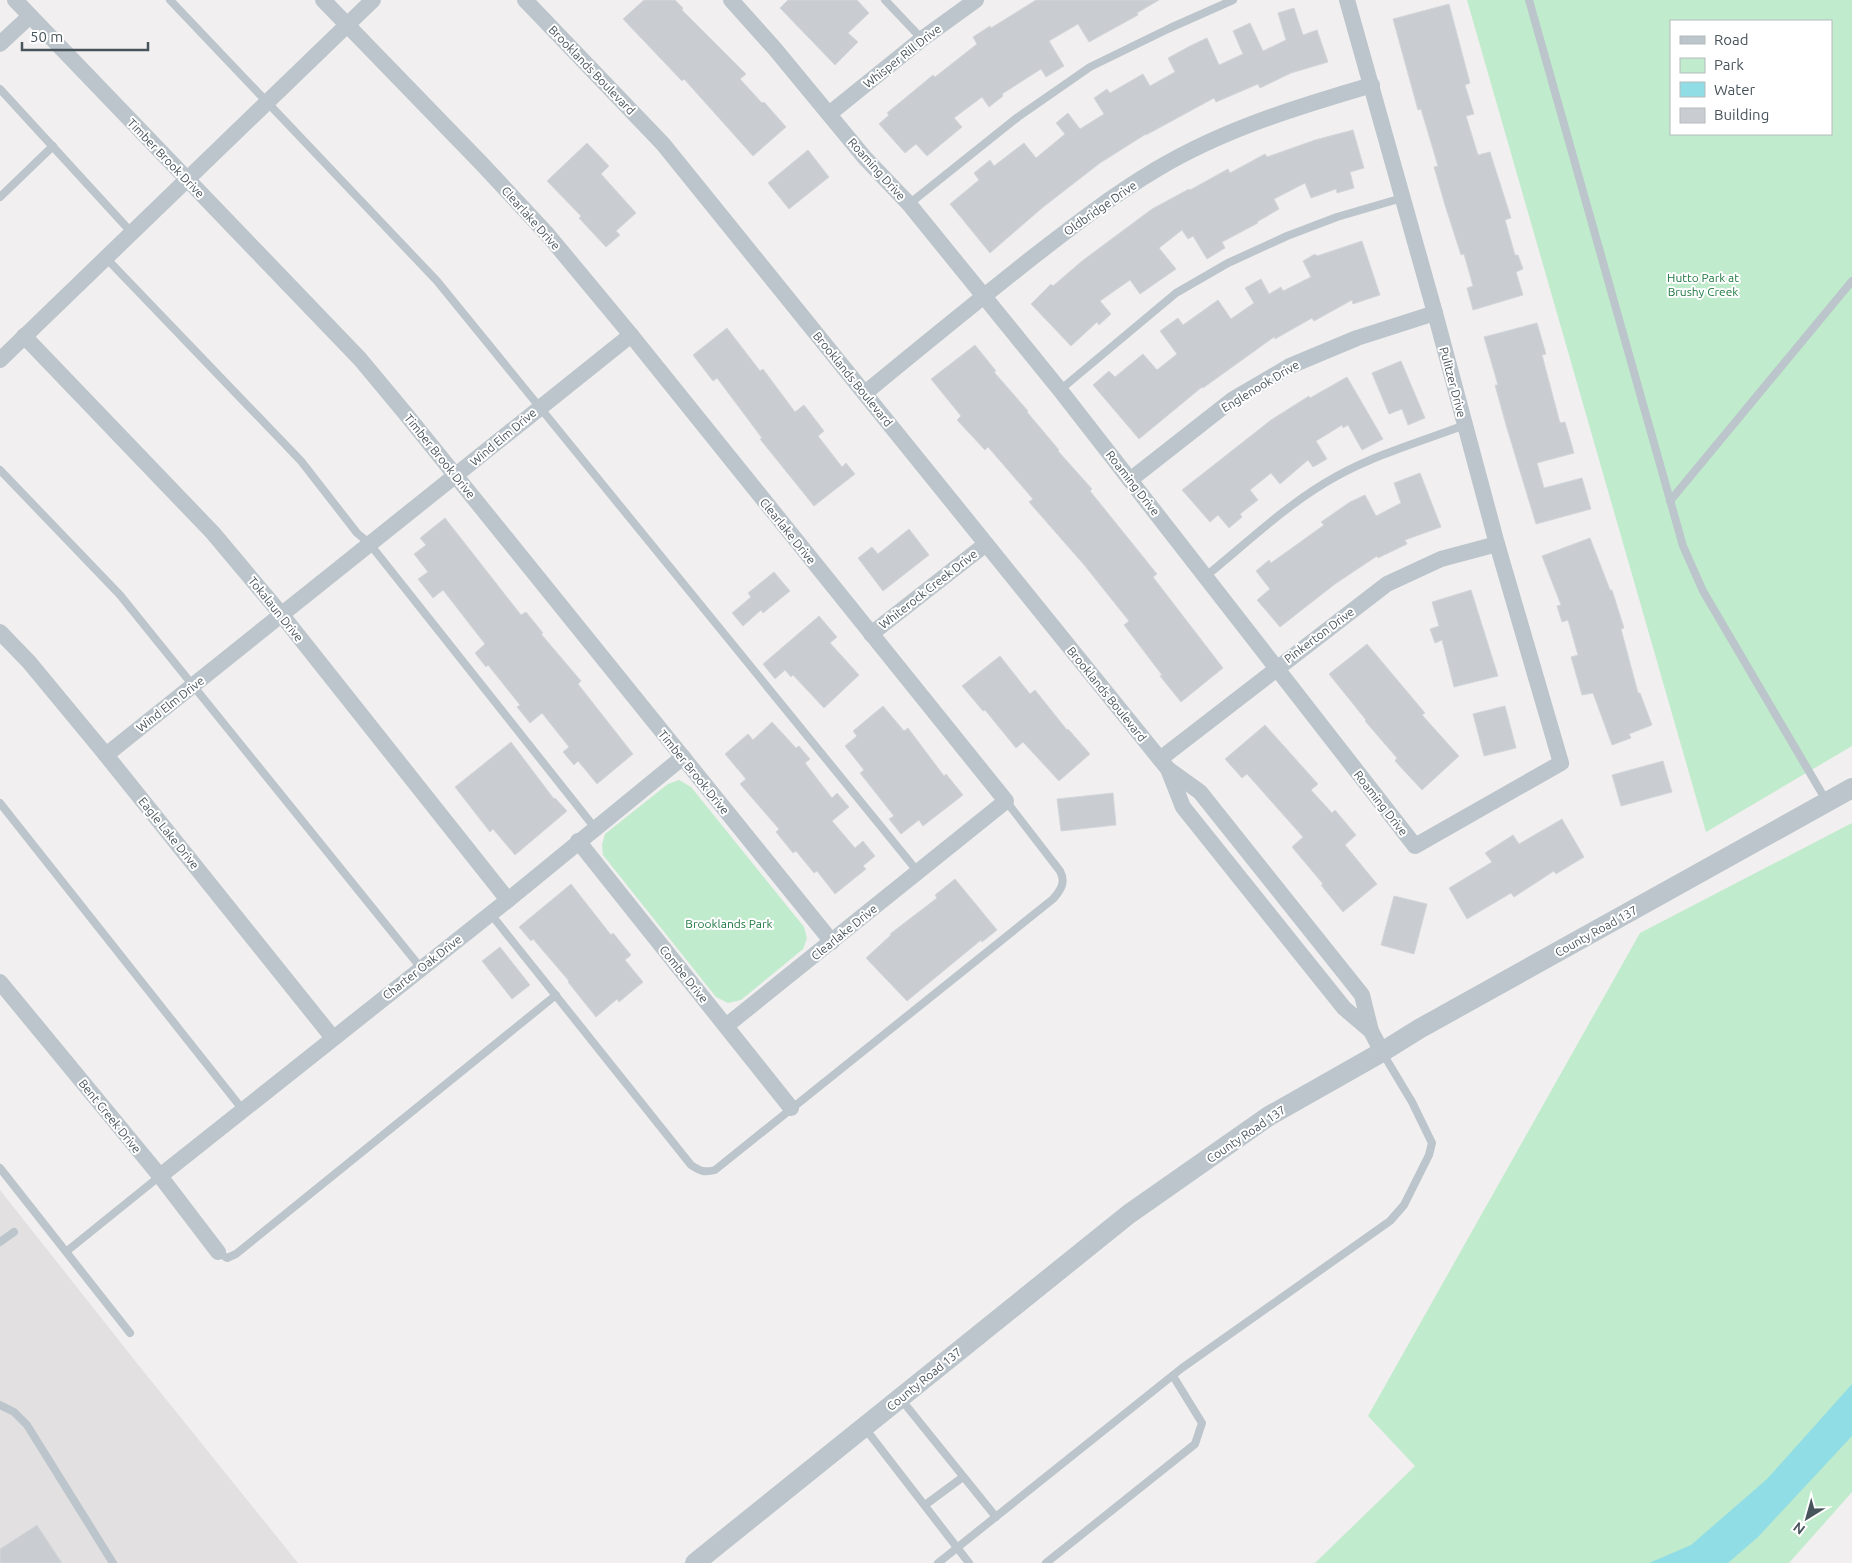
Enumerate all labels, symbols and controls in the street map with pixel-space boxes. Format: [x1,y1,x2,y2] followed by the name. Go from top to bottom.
[22,20,149,52] scale bar
[1670,20,1832,135] legend
[861,22,943,90] street label: Whisper Rill Drive
[546,23,638,117] street label: Brooklands Boulevard
[30,28,63,45] text: 50 m
[1714,31,1749,48] text: Road
[1714,56,1744,73] text: Park
[1714,81,1755,98] text: Water
[1714,106,1769,123] text: Building
[125,116,207,200] street label: Timber Brook Drive
[846,135,908,203] street label: Roaming Drive
[1061,178,1139,238] street label: Oldbridge Drive
[499,184,563,252] street label: Clearlake Drive
[1667,271,1739,298] park label: Hutto Park at Brushy Creek
[811,329,895,429] street label: Brooklands Boulevard
[1437,345,1469,419] street label: Pulitzer Drive
[1219,358,1301,414] street label: Englenook Drive
[467,406,539,468] street label: Wind Elm Drive
[402,411,478,501] street label: Timber Brook Drive
[1104,448,1162,518] street label: Roaming Drive
[758,496,818,566] street label: Clearlake Drive
[877,547,979,631] street label: Whiterock Creek Drive
[246,574,306,644] street label: Tokalaun Drive
[1282,605,1356,665] street label: Pinkerton Drive
[1065,644,1149,744] street label: Brooklands Boulevard
[134,674,206,734] street label: Wind Elm Drive
[656,727,732,817] street label: Timber Brook Drive
[1352,768,1410,838] street label: Roaming Drive
[136,795,202,871] street label: Eagle Lake Drive
[809,902,879,962] street label: Clearlake Drive
[1553,903,1639,959] street label: County Road 137
[685,917,773,930] park label: Brooklands Park
[380,932,464,1002] street label: Charter Oak Drive
[657,943,711,1005] street label: Combe Drive
[76,1077,144,1155] street label: Bent Creek Drive
[1204,1103,1288,1165] street label: County Road 137
[884,1345,964,1413] street label: County Road 137
[1782,1493,1832,1543] north arrow
[1790,1519,1808,1538] text: N

